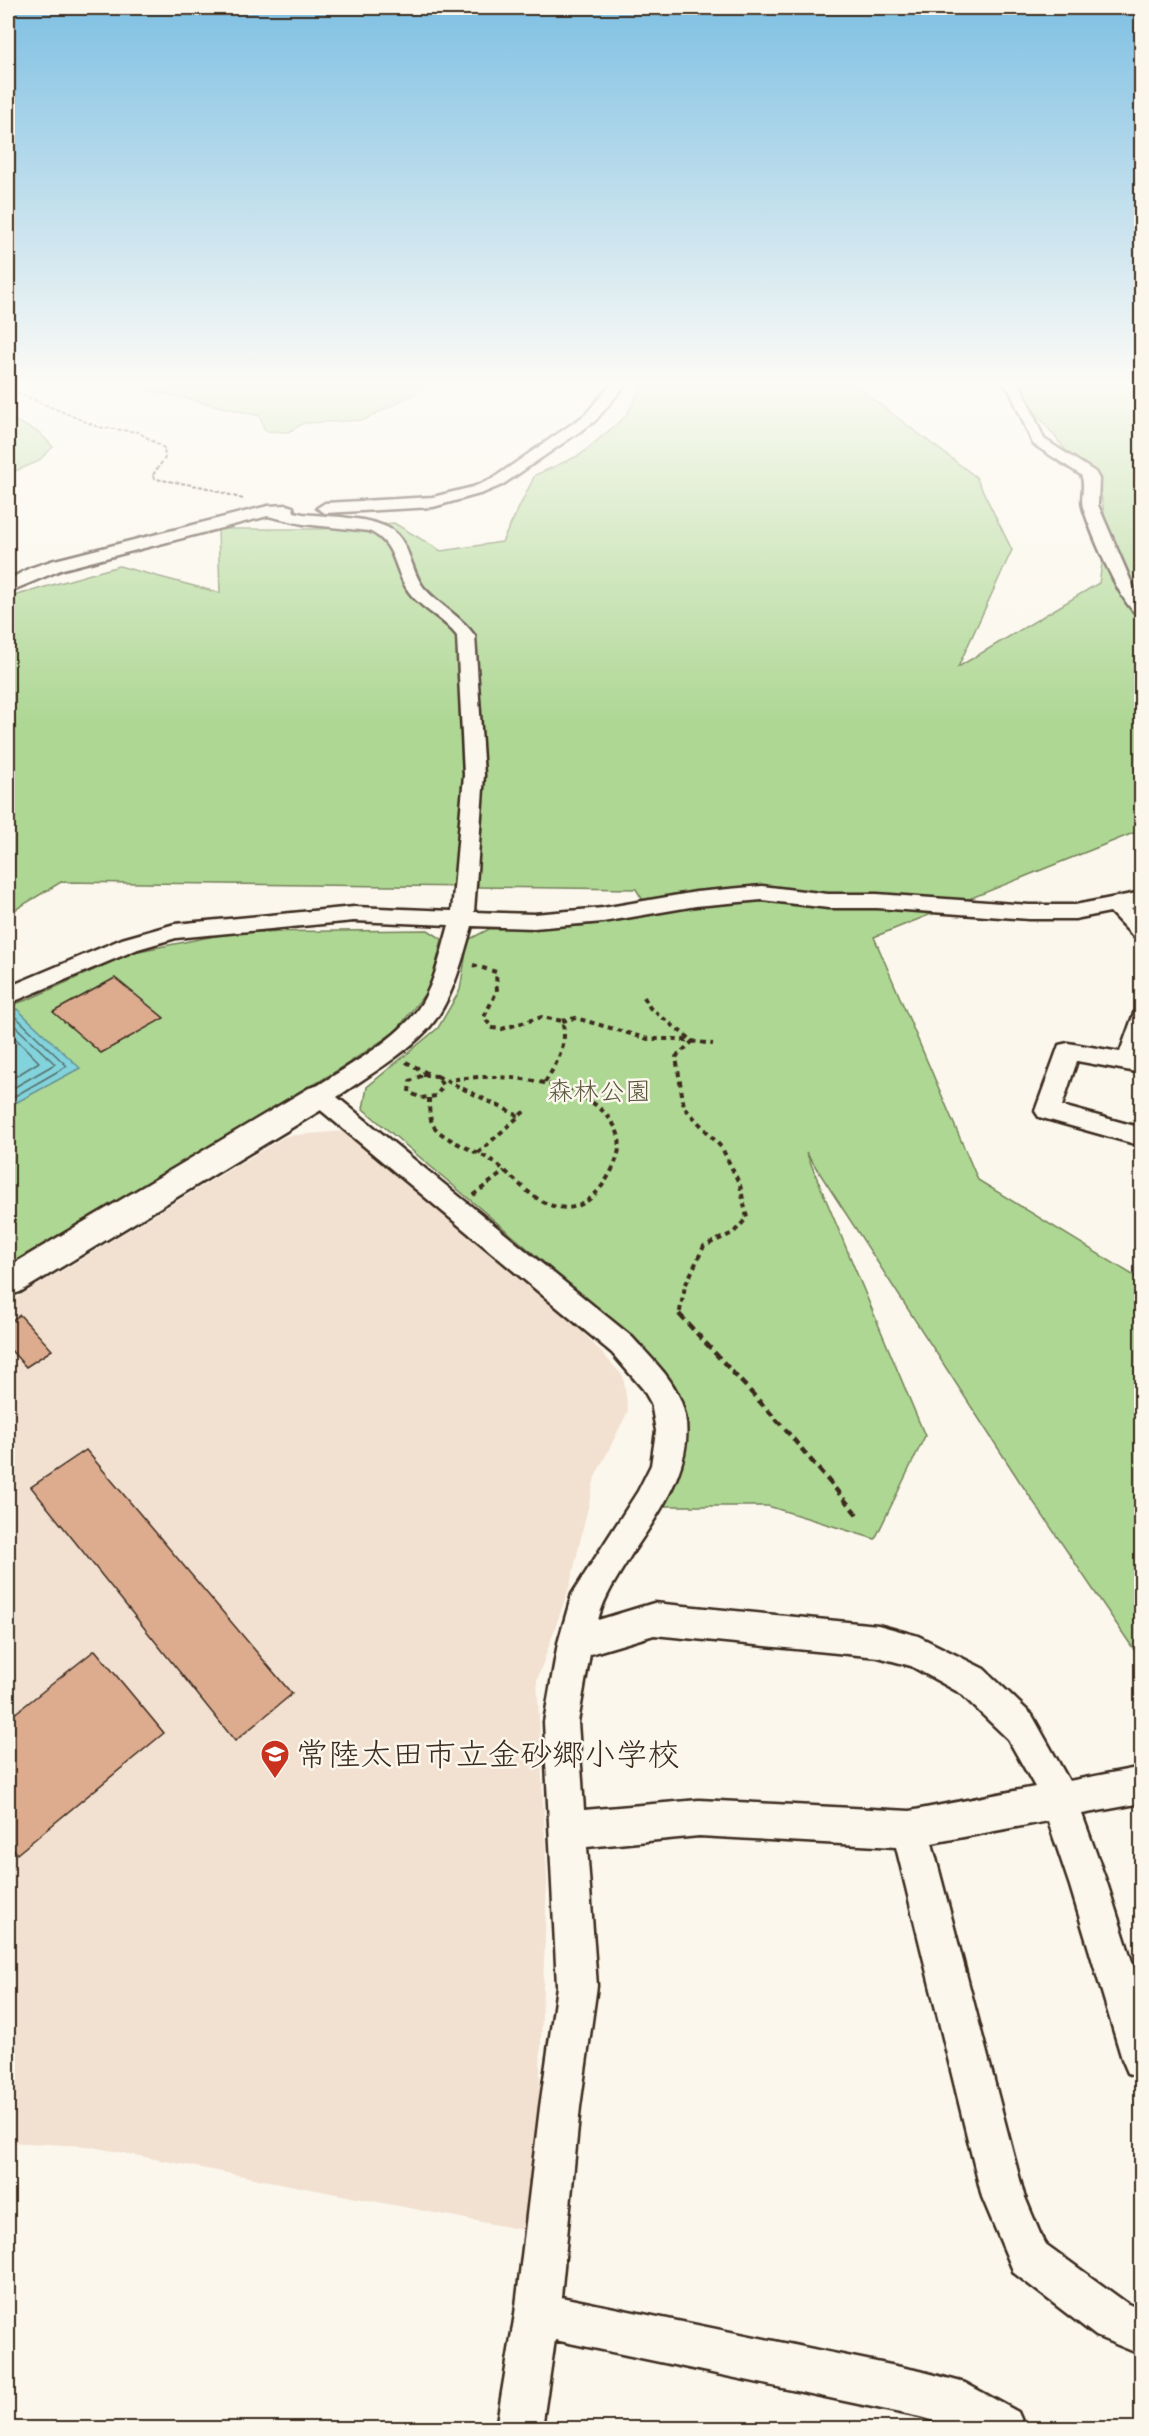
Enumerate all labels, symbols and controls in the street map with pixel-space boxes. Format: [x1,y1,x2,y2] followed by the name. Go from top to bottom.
[547,1075,651,1113] park label: 森林公園
[296,1734,680,1781] place label: 常陸太田市立金砂郷小学校
[259,1738,291,1780] school or university icon: 常陸太田市立金砂郷小学校

